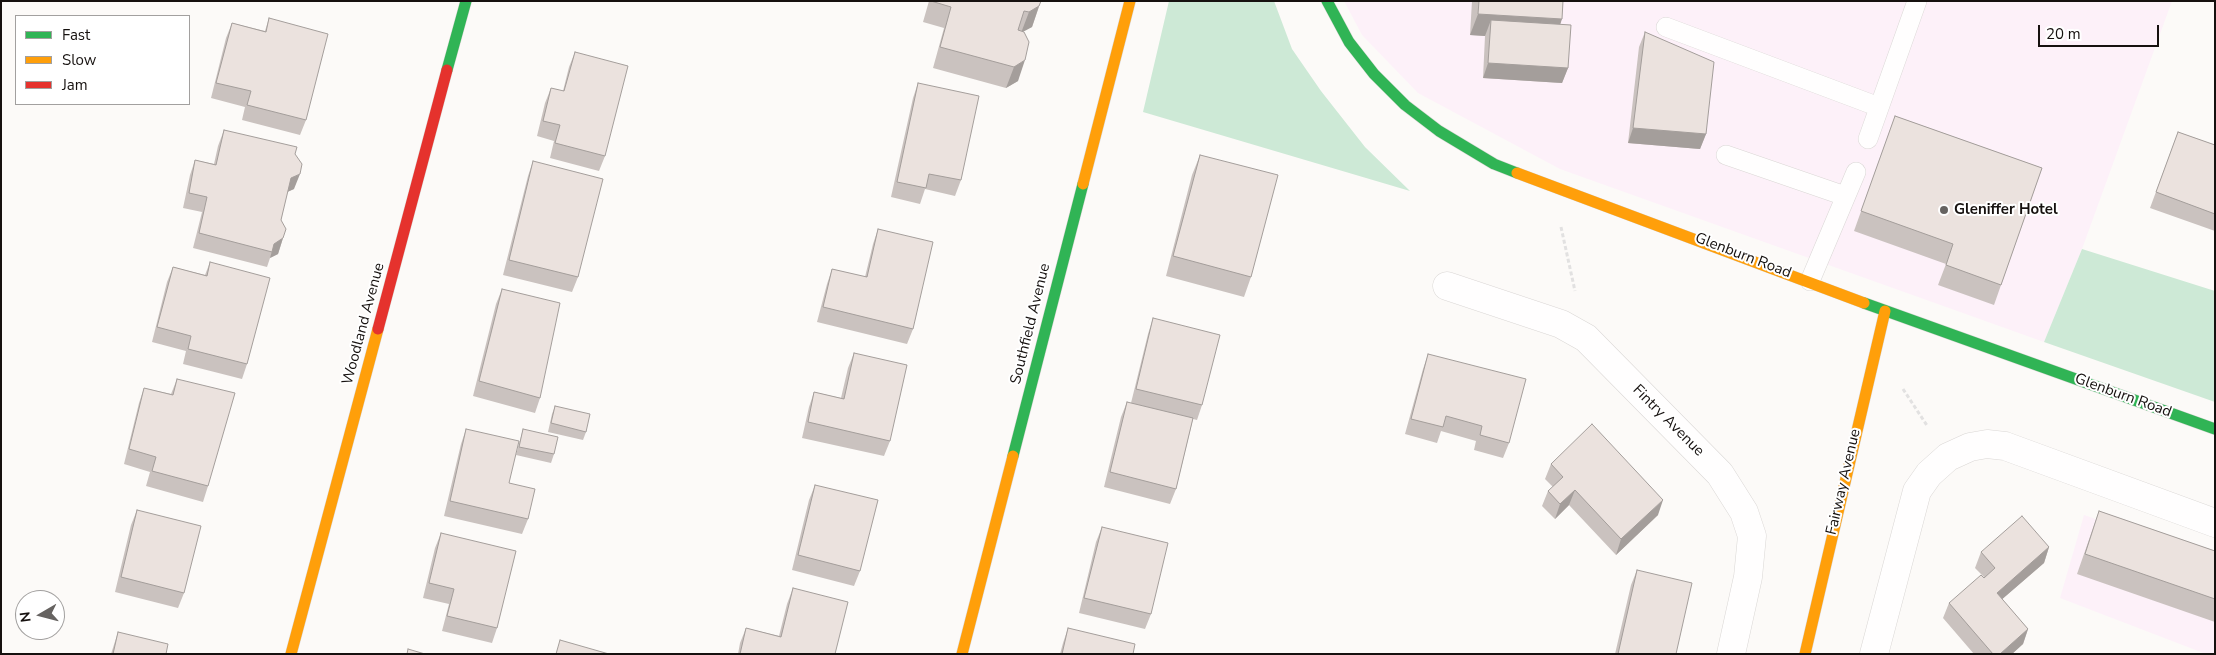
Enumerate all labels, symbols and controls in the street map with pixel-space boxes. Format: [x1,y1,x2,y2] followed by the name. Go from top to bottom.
[15,15,190,105] legend
[2041,15,2162,47] scale bar
[2046,24,2081,44] text: 20 m
[62,25,90,45] text: Fast
[62,50,96,70] text: Slow
[62,75,88,95] text: Jam
[1954,201,2058,219] place label: Gleniffer Hotel
[1938,204,1950,216] marker: Gleniffer Hotel
[1692,229,1794,283] street label: Glenburn Road
[339,261,389,387] street label: Woodland Avenue
[1007,262,1055,386] street label: Southfield Avenue
[2072,370,2174,422] street label: Glenburn Road
[1628,381,1708,461] street label: Fintry Avenue
[1823,427,1865,537] street label: Fairway Avenue
[15,590,65,640] north arrow
[16,611,36,624] text: N

